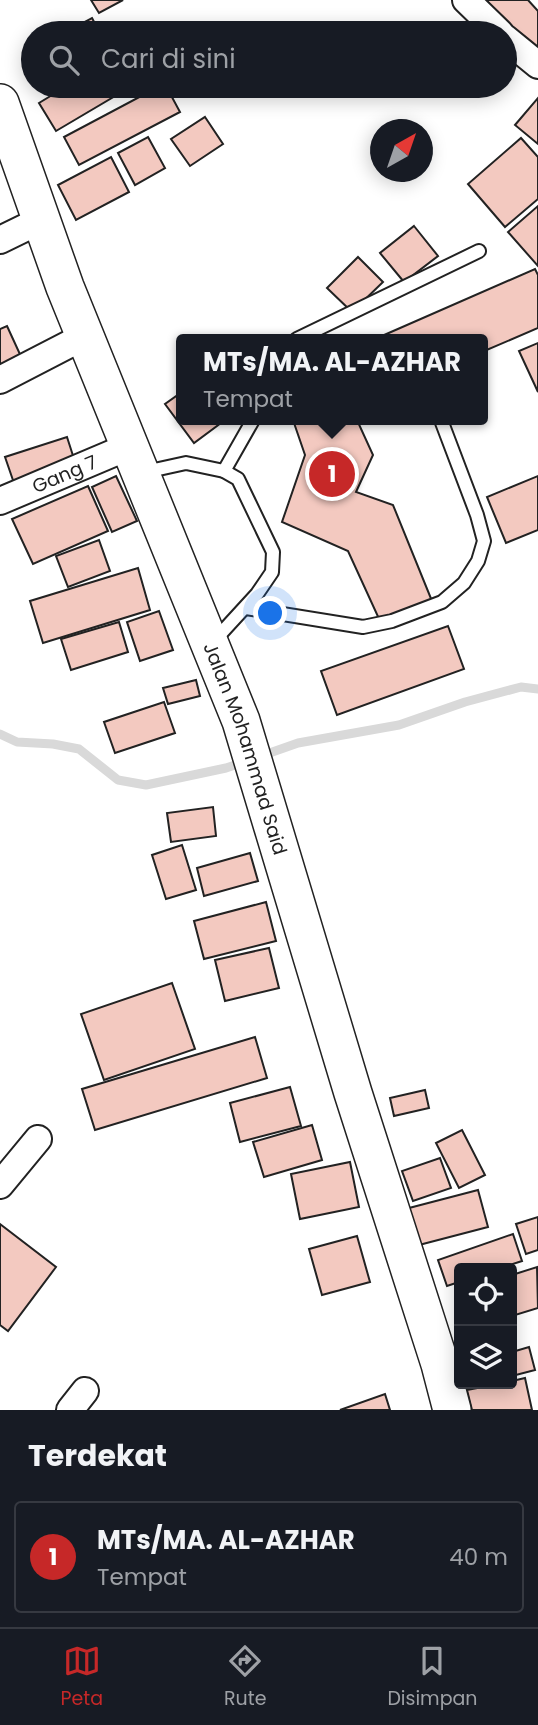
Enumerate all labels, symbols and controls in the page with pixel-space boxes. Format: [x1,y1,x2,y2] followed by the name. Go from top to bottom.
[21,21,517,98] search box
[45,41,83,79] icon: search
[101,41,236,77] text: Cari di sini
[370,119,433,182] north arrow
[176,334,488,425] popup
[203,344,461,380] text: MTs/MA. AL-AZHAR
[203,383,293,415] text: Tempat
[28,448,101,500] street label: Gang 7
[309,448,355,500] pin: 1
[253,596,287,630] your location
[197,638,294,858] street label: Jalan Mohammad Said
[454,1263,517,1389] map controls
[454,1263,517,1326] button: locate
[454,1326,517,1389] button: layers
[28,1434,167,1477] text: Terdekat
[97,1522,355,1558] text: MTs/MA. AL-AZHAR
[49,1541,57,1573] text: 1
[449,1541,508,1573] text: 40 m
[97,1561,187,1593] text: Tempat
[60,1642,103,1713] tab: Peta
[224,1642,266,1713] tab: Rute
[387,1642,478,1713] tab: Disimpan

